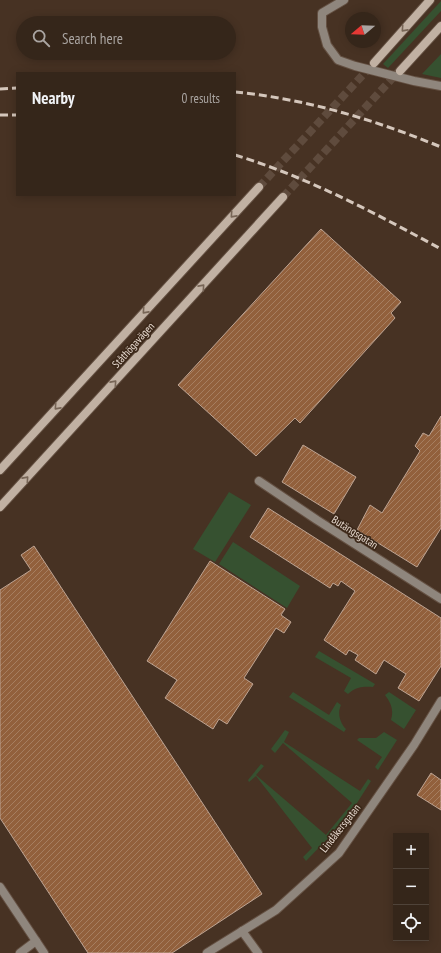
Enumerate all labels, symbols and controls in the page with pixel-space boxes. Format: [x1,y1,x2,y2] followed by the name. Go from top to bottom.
[345,12,381,48] north arrow
[16,16,236,60] search box
[401,24,409,32] one-way arrow
[30,27,52,49] icon: search
[62,29,123,48] text: Search here
[32,87,75,109] text: Nearby
[181,90,220,107] text: 0 results
[231,211,238,218] one-way arrow
[197,284,204,291] one-way arrow
[142,306,150,314] one-way arrow
[109,319,157,371] street label: Ståthögavägen
[109,380,116,387] one-way arrow
[55,402,62,410] one-way arrow
[21,476,28,483] one-way arrow
[329,512,381,552] street label: Butängsgatan
[317,801,363,855] street label: Lindåkersgatan
[393,833,429,941] map controls
[393,833,429,869] button: +
[393,869,429,905] button: −
[393,905,429,941] button: locate

